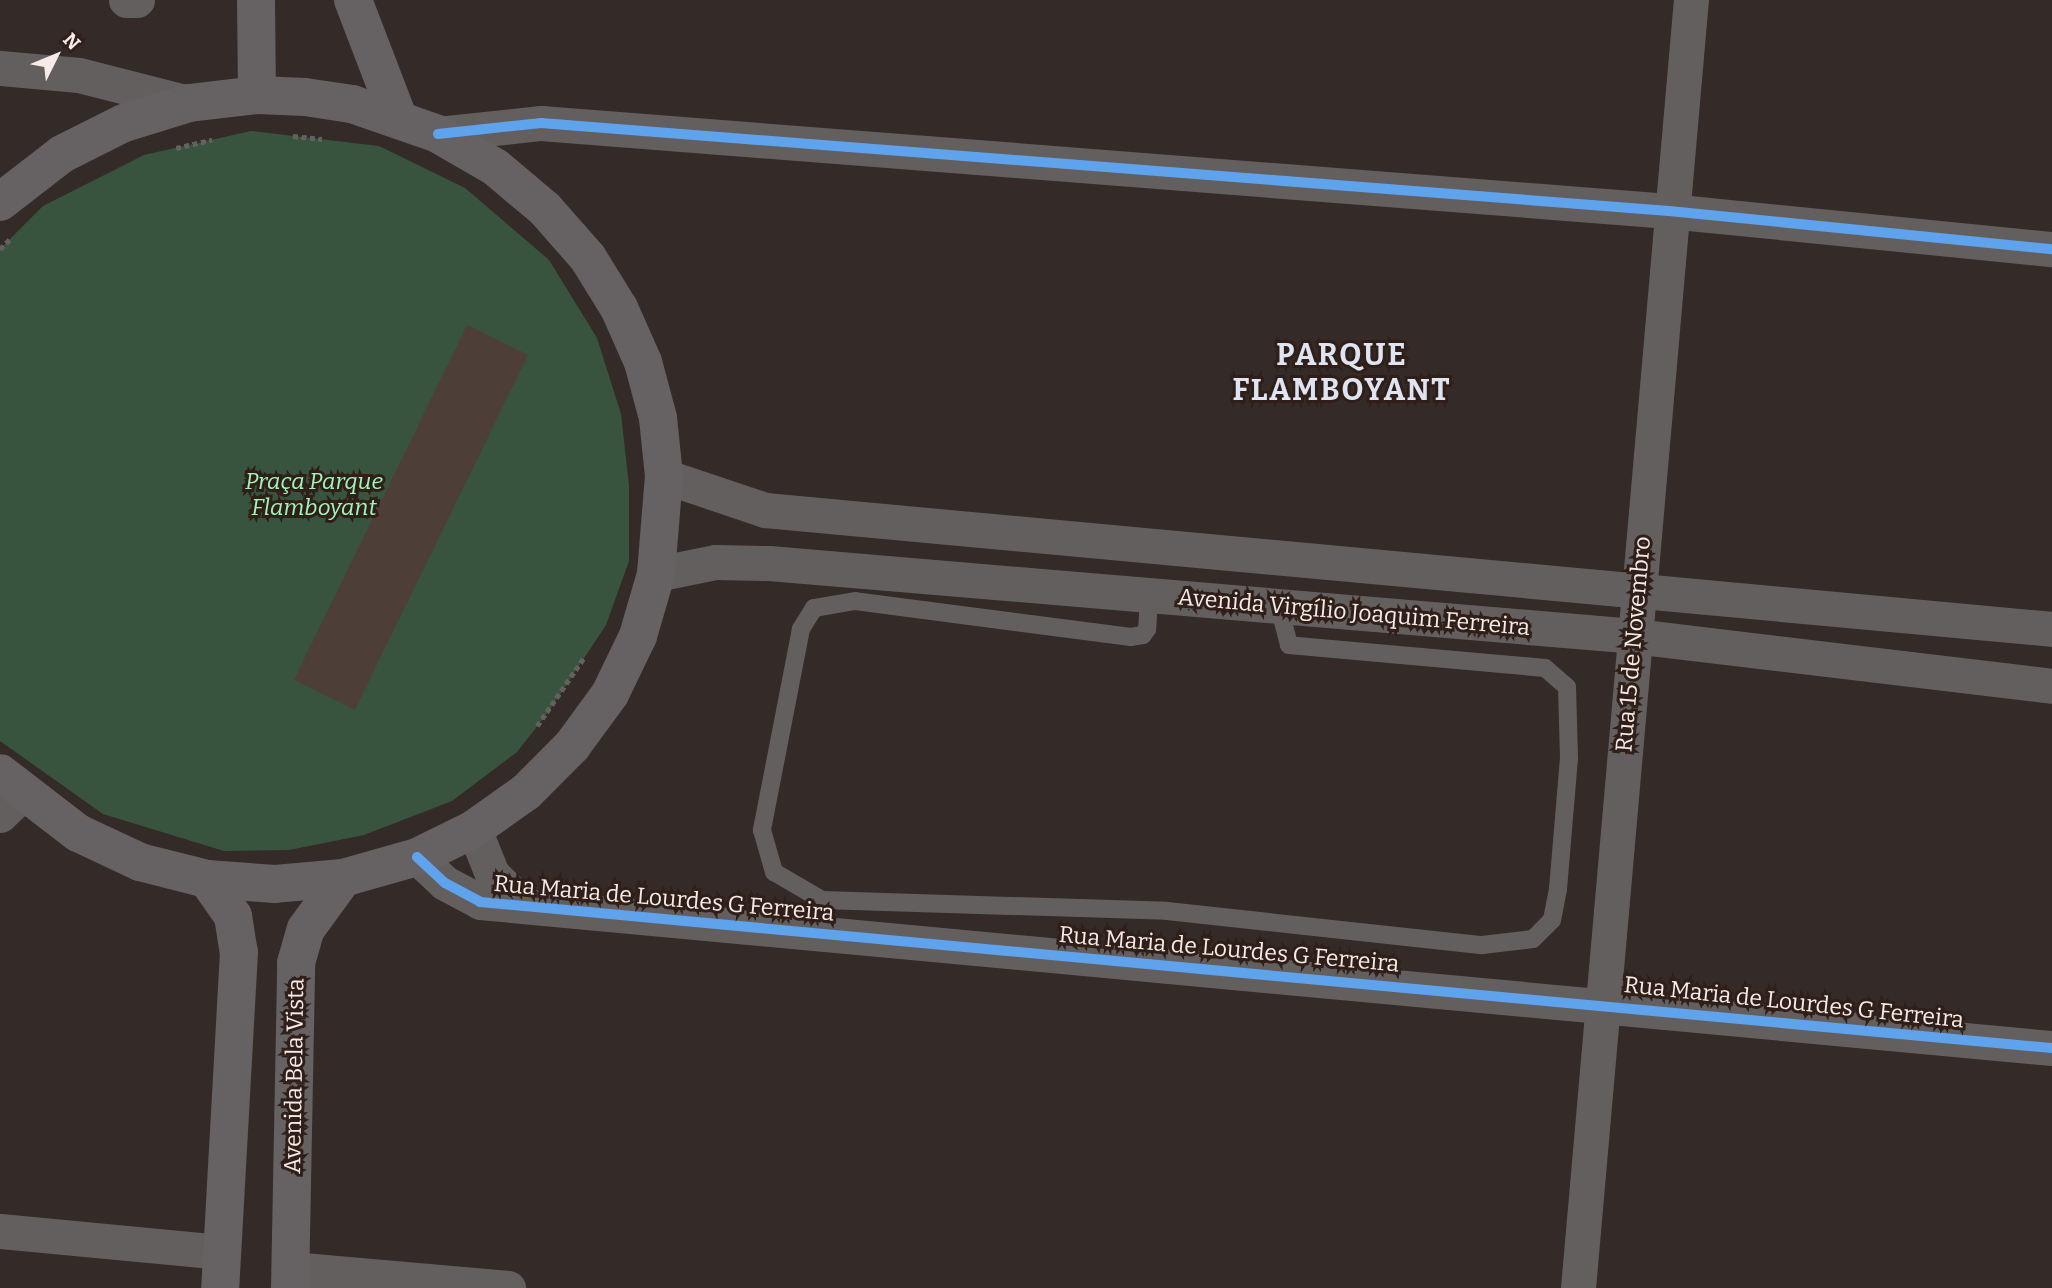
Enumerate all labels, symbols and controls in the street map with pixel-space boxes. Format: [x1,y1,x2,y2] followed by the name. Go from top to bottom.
[21,21,91,91] north arrow
[58,28,85,55] text: N
[1234,337,1450,408] district label: PARQUE FLAMBOYANT
[245,467,383,521] park label: Praça Parque Flamboyant
[1610,535,1656,753] street label: Rua 15 de Novembro
[1177,583,1531,641] street label: Avenida Virgílio Joaquim Ferreira
[493,869,835,927] street label: Rua Maria de Lourdes G Ferreira
[1058,920,1400,978] street label: Rua Maria de Lourdes G Ferreira
[1623,970,1965,1034] street label: Rua Maria de Lourdes G Ferreira
[278,978,310,1174] street label: Avenida Bela Vista

